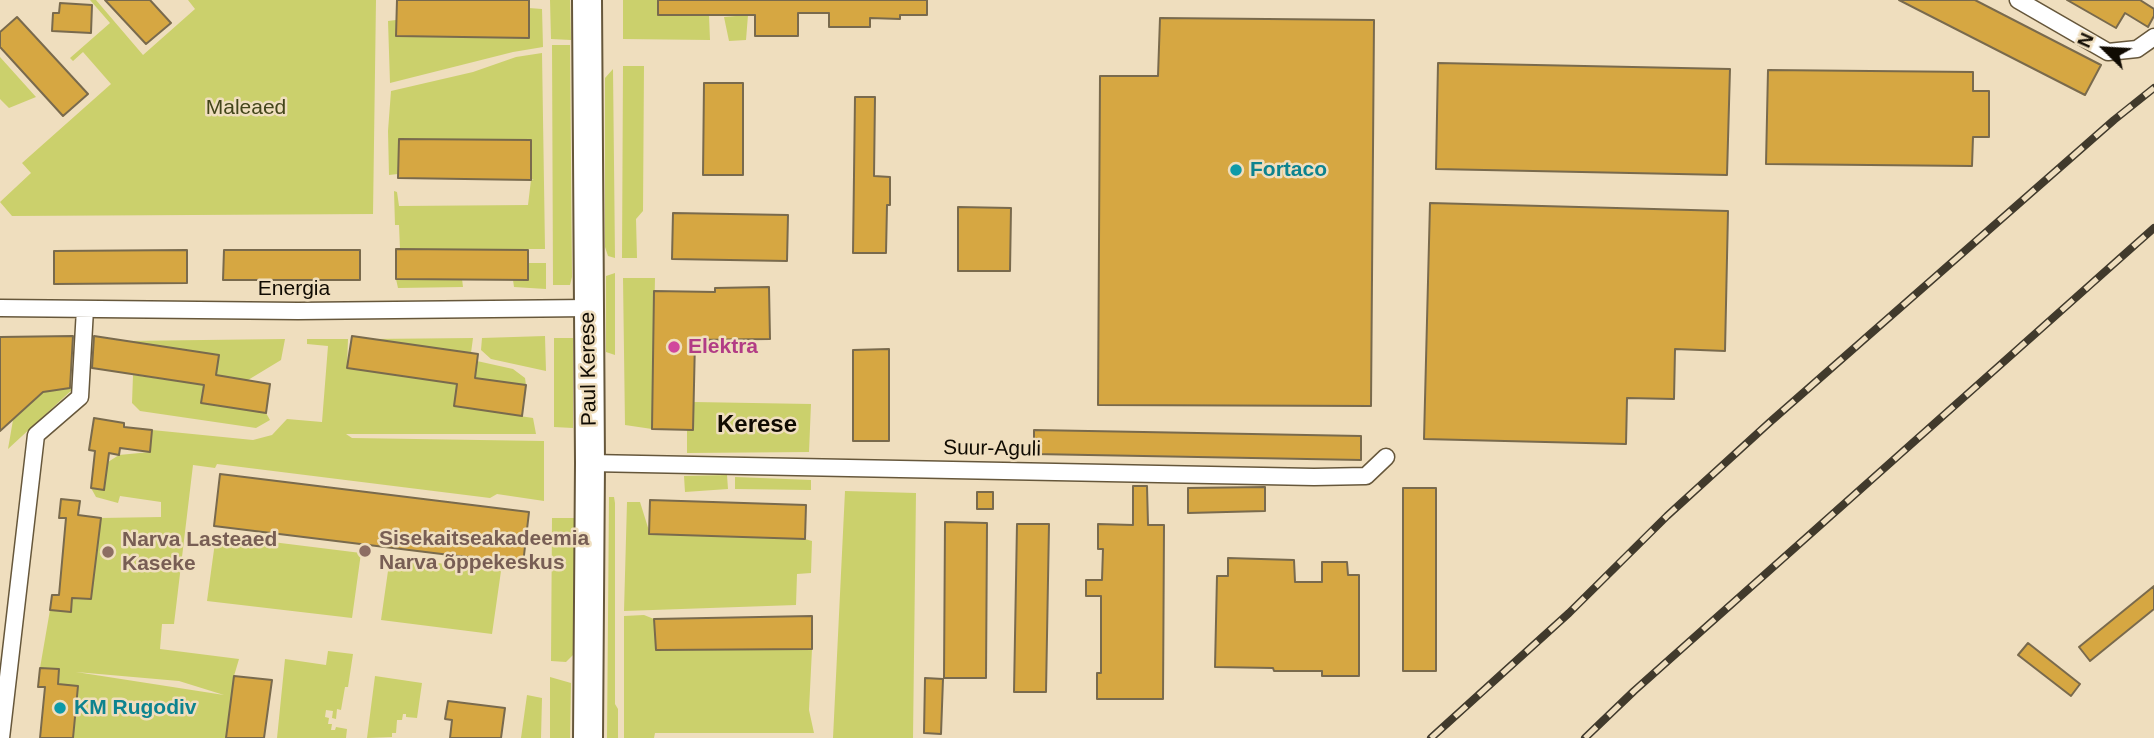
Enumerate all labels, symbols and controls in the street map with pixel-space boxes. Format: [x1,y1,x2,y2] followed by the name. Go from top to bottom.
[2070,14,2140,84] north arrow
[2073,30,2098,51] text: N
[206,95,286,121] park label: Maleaed
[1250,157,1327,183] place label: Fortaco
[1228,162,1244,178] marker: Fortaco
[258,276,330,302] street label: Energia
[575,312,603,426] street label: Paul Kerese
[688,334,758,360] place label: Elektra
[666,339,682,355] marker: Elektra
[717,411,797,439] district label: Kerese
[943,436,1041,462] street label: Suur-Aguli
[379,526,589,576] place label: Sisekaitseakadeemia Narva õppekeskus
[122,527,277,577] place label: Narva Lasteaed Kaseke
[357,543,373,559] marker: Sisekaitseakadeemia Narva õppekeskus
[100,544,116,560] marker: Narva Lasteaed Kaseke
[74,695,196,721] place label: KM Rugodiv
[52,700,68,716] marker: KM Rugodiv

